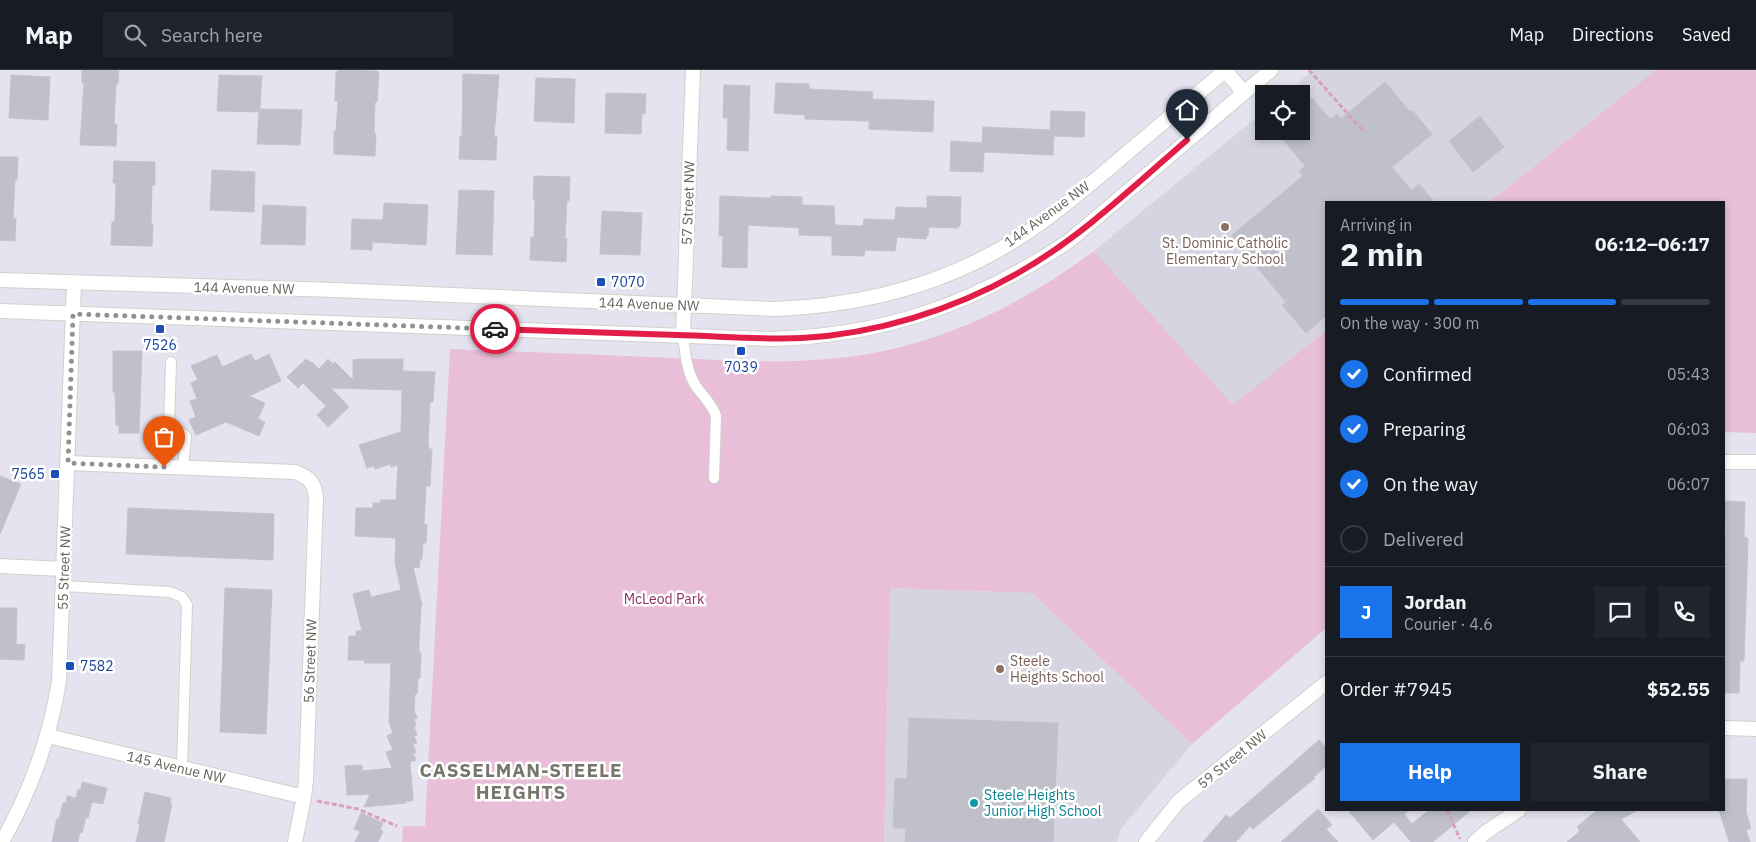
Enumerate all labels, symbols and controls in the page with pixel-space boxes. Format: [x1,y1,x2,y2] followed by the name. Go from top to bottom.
[103,12,453,57] search box
[25,19,73,51] text: Map
[121,21,149,49] icon: search
[161,23,263,47] text: Search here
[1509,23,1544,46] text: Map
[1572,23,1654,46] text: Directions
[1682,23,1731,46] text: Saved
[1255,85,1310,140] map controls
[1255,85,1310,140] button: locate
[1166,89,1208,140] pin
[1173,96,1201,124] icon: home
[678,160,698,245] street label: 57 Street NW
[1001,177,1094,251] street label: 144 Avenue NW
[1340,215,1412,235] text: Arriving in
[1219,221,1231,233] marker: St. Dominic Catholic Elementary School
[1595,232,1710,256] text: 06:12–06:17
[1340,233,1424,275] text: 2 min
[1162,234,1288,268] place label: St. Dominic Catholic Elementary School
[611,273,645,291] place label: 7070
[595,276,607,288] marker: 7070
[193,278,295,298] street label: 144 Avenue NW
[598,293,700,315] street label: 144 Avenue NW
[470,304,520,354] courier
[1340,313,1479,333] text: On the way · 300 m
[481,315,509,343] icon: car
[154,323,166,335] marker: 7526
[143,336,177,354] place label: 7526
[735,345,747,357] marker: 7039
[724,358,758,376] place label: 7039
[1340,360,1368,388] icon: check
[1383,362,1472,386] text: Confirmed
[1667,364,1710,384] text: 05:43
[1340,415,1368,443] icon: check
[143,416,185,467] pin
[1383,417,1465,441] text: Preparing
[1667,419,1710,439] text: 06:03
[150,423,178,451] icon: bag
[11,465,45,483] place label: 7565
[49,468,61,480] marker: 7565
[1340,470,1368,498] icon: check
[1383,472,1478,496] text: On the way
[1667,474,1710,494] text: 06:07
[54,525,74,610] street label: 55 Street NW
[1383,527,1464,551] text: Delivered
[1594,586,1646,638] button: chat
[1658,586,1710,638] button: phone
[624,590,705,608] park label: McLeod Park
[1404,590,1467,614] text: Jordan
[1361,600,1371,624] text: J
[1404,614,1493,634] text: Courier · 4.6
[300,618,320,703] street label: 56 Street NW
[1010,652,1104,686] place label: Steele Heights School
[80,657,114,675] place label: 7582
[64,660,76,672] marker: 7582
[994,663,1006,675] marker: Steele Heights School
[1340,677,1452,701] text: Order #7945
[1647,677,1710,701] text: $52.55
[1194,725,1271,792] street label: 59 Street NW
[1340,743,1520,801] button: Help
[1530,743,1710,801] button: Share
[125,747,228,787] street label: 145 Avenue NW
[419,758,623,804] district label: CASSELMAN-STEELE HEIGHTS
[984,786,1102,820] place label: Steele Heights Junior High School
[968,797,980,809] marker: Steele Heights Junior High School

